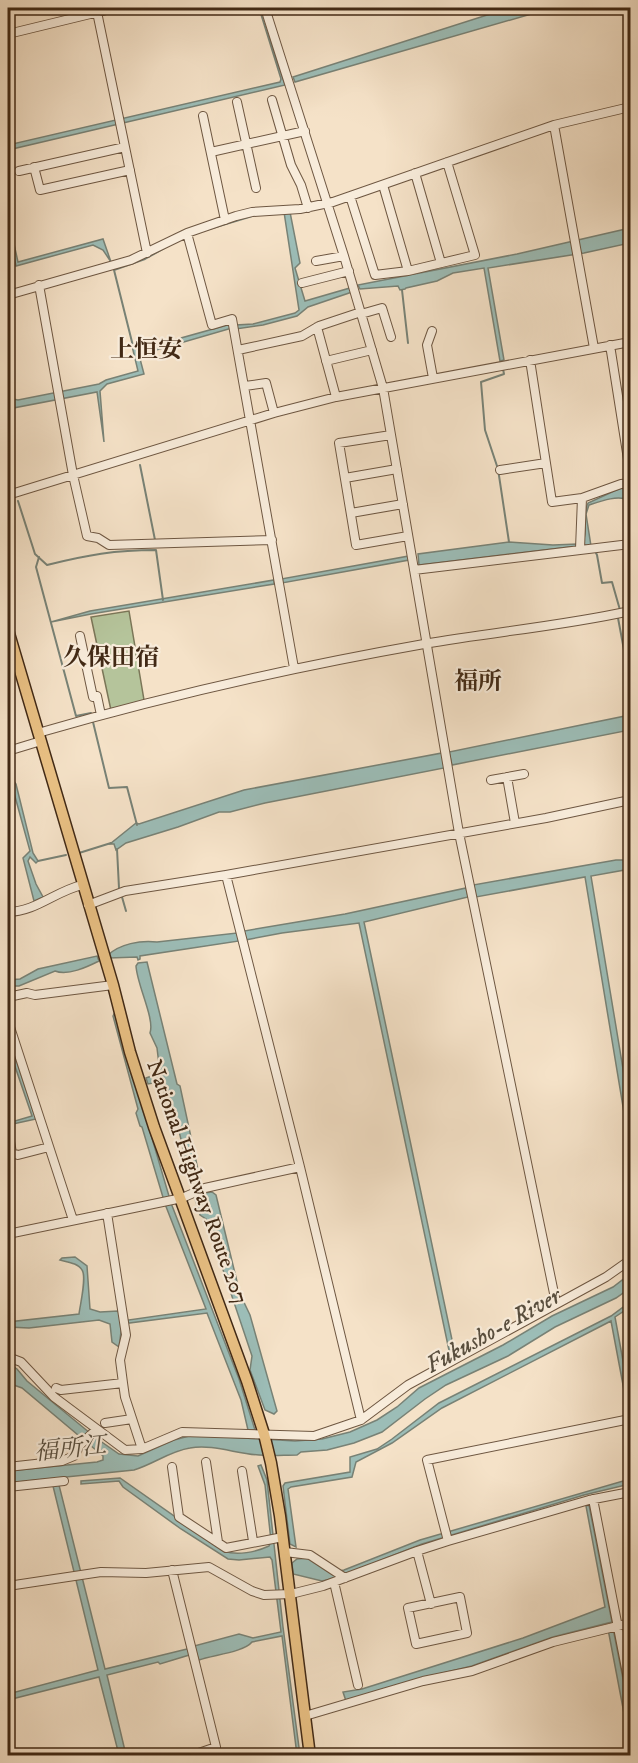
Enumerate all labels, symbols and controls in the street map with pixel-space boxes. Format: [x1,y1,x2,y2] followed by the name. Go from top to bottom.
[110,335,182,365] district label: 上恒安
[63,643,159,673] district label: 久保田宿
[454,667,502,697] district label: 福所
[140,1056,254,1308] street label: National Highway Route 207
[420,1280,568,1381] water label: Fukusho-e River
[33,1430,110,1468] water label: 福所江

